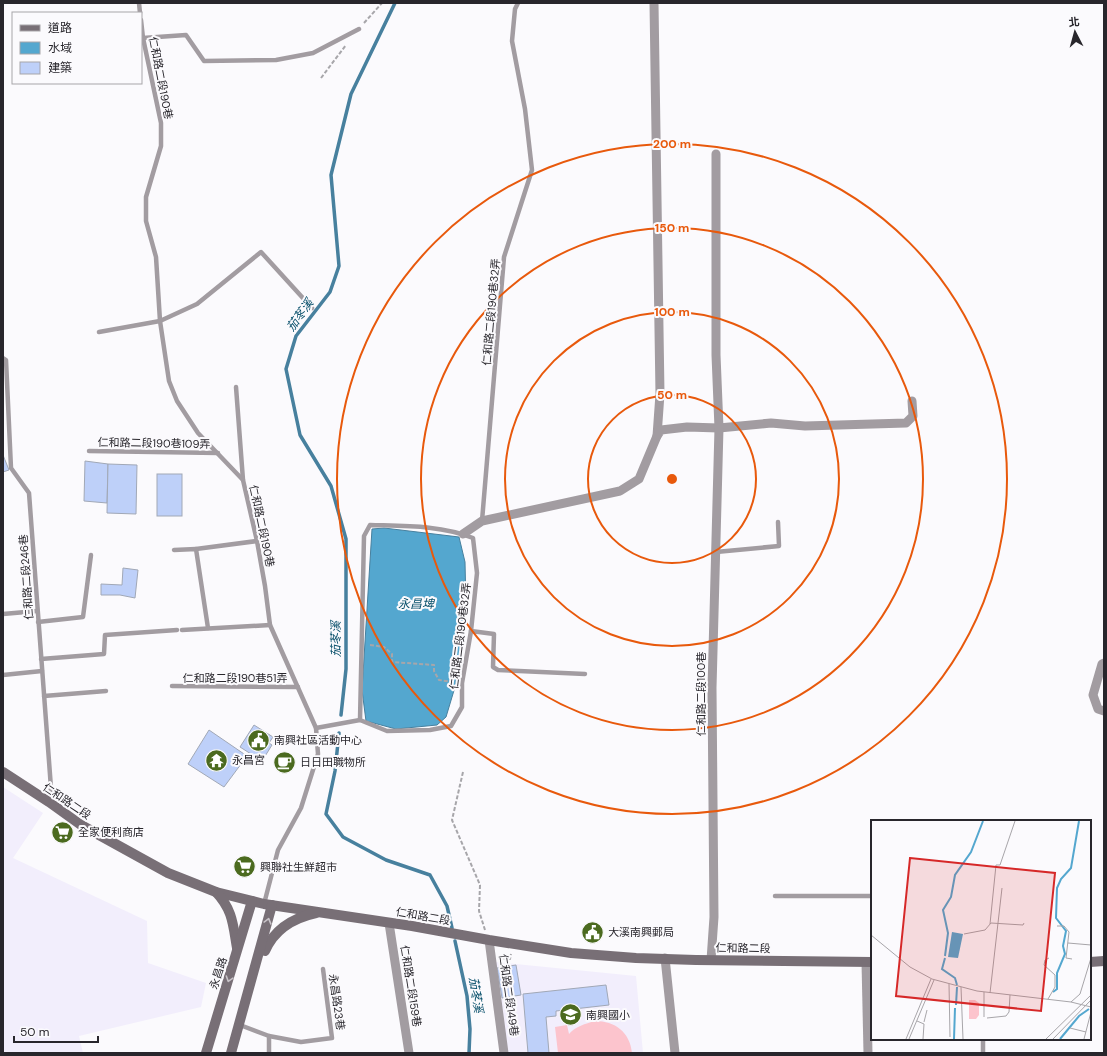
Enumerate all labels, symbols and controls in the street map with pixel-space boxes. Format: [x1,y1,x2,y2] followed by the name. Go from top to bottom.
[12,12,142,84] legend
[1055,12,1095,52] north arrow
[1068,15,1080,30] text: 北
[48,20,72,36] text: 道路
[146,35,176,121] street label: 仁和路二段190巷
[48,40,72,56] text: 水域
[48,60,72,76] text: 建築
[653,136,691,152] text: 200 m
[655,220,689,236] text: 150 m
[479,258,503,366] street label: 仁和路二段190巷32弄
[283,294,318,334] water label: 茄苳溪
[654,304,690,320] text: 100 m
[657,387,687,403] text: 50 m
[98,435,210,451] street label: 仁和路二段190巷109弄
[665,472,679,486] centre of rings
[246,484,278,568] street label: 仁和路二段190巷
[16,534,36,620] street label: 仁和路二段246巷
[446,582,474,690] street label: 仁和路二段190巷32弄
[398,596,436,612] water label: 永昌埤
[328,619,344,657] water label: 茄苳溪
[694,652,708,736] street label: 仁和路二段100巷
[182,671,288,685] street label: 仁和路二段190巷51弄
[245,727,271,753] public building icon: 南興社區活動中心
[274,733,362,747] place label: 南興社區活動中心
[204,747,230,773] temple icon: 永昌宮
[272,749,298,775] cafe icon: 日日田職物所
[232,753,265,767] place label: 永昌宮
[300,755,366,769] place label: 日日田職物所
[40,780,94,822] street label: 仁和路二段
[50,819,76,845] supermarket icon: 全家便利商店
[871,820,1091,1040] inset map
[78,825,144,839] place label: 全家便利商店
[231,854,257,880] supermarket icon: 興聯社生鮮超市
[260,860,337,874] place label: 興聯社生鮮超市
[395,904,451,928] street label: 仁和路二段
[263,918,272,925] one-way arrow
[579,919,605,945] public building icon: 大溪南興郵局
[608,925,674,939] place label: 大溪南興郵局
[715,941,771,955] street label: 仁和路二段
[398,944,424,1028] street label: 仁和路二段159巷
[496,953,522,1037] street label: 仁和路二段149巷
[206,955,230,991] street label: 永昌路
[326,973,348,1031] street label: 永昌路23巷
[225,975,234,982] one-way arrow
[465,976,487,1016] water label: 茄苳溪
[558,1002,584,1028] school or university icon: 南興國小
[586,1008,630,1022] place label: 南興國小
[14,1018,98,1044] scale bar
[20,1024,49,1040] text: 50 m

